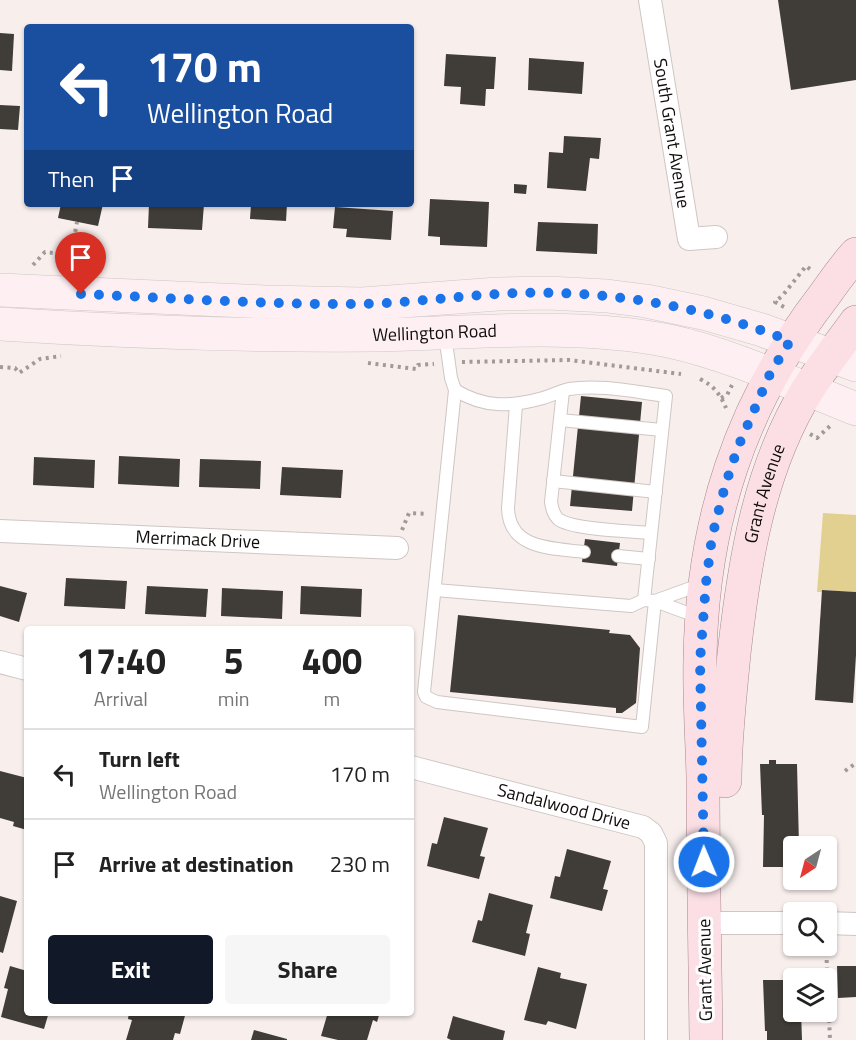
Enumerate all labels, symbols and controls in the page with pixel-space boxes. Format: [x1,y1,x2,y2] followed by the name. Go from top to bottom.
[147,34,262,98] text: 170 m
[48,48,126,126] icon: left
[647,56,698,210] street label: South Grant Avenue
[147,92,333,133] text: Wellington Road
[48,162,94,196] text: Then
[106,162,139,195] icon: arrive
[55,232,106,294] pin
[64,241,97,274] icon: arrive
[372,317,497,348] street label: Wellington Road
[737,439,792,546] street label: Grant Avenue
[135,523,261,555] street label: Merrimack Drive
[76,633,166,688] text: 17:40
[224,633,244,688] text: 5
[302,633,362,688] text: 400
[94,683,148,714] text: Arrival
[218,683,250,714] text: min
[323,683,340,714] text: m
[99,742,180,776] text: Turn left
[330,757,390,791] text: 170 m
[48,758,81,791] icon: left
[99,776,237,807] text: Wellington Road
[495,776,634,836] street label: Sandalwood Drive
[672,830,736,894] position arrow
[783,836,837,890] north arrow
[783,836,837,1022] map controls
[99,847,294,881] text: Arrive at destination
[330,847,390,881] text: 230 m
[48,848,81,881] icon: arrive
[783,902,837,956] button: search
[690,919,719,1022] street label: Grant Avenue
[48,935,213,1004] button: Exit
[225,935,390,1004] button: Share
[783,968,837,1022] button: layers

